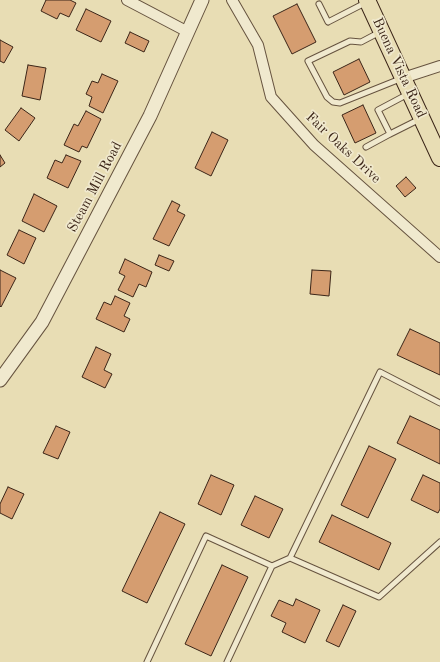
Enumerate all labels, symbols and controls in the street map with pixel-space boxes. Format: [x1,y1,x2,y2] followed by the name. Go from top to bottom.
[368,15,430,121] street label: Buena Vista Road
[302,109,384,187] street label: Fair Oaks Drive
[64,139,126,235] street label: Steam Mill Road

